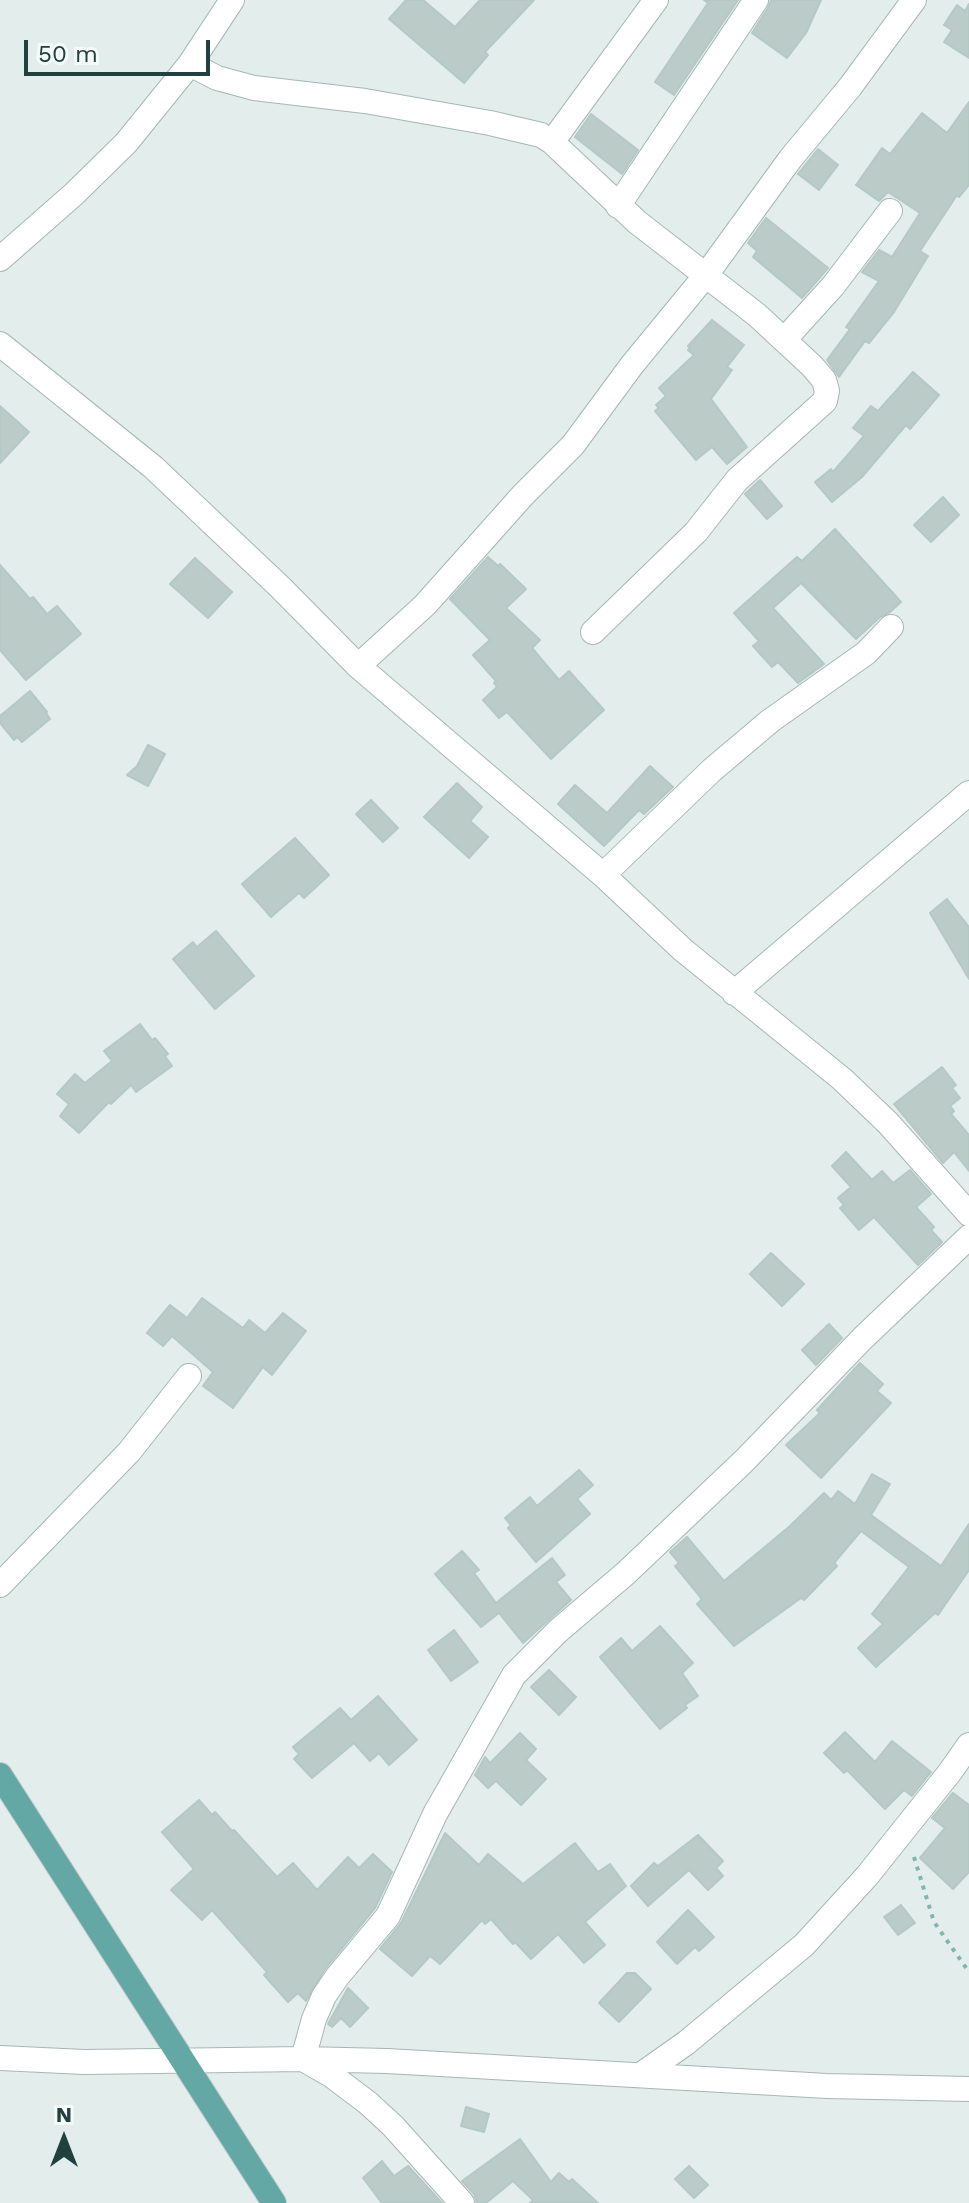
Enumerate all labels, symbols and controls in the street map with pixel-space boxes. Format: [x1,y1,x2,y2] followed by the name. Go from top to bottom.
[28,24,214,74] scale bar
[38,40,98,68] text: 50 m
[24,2099,104,2179] north arrow
[56,2102,72,2127] text: N

